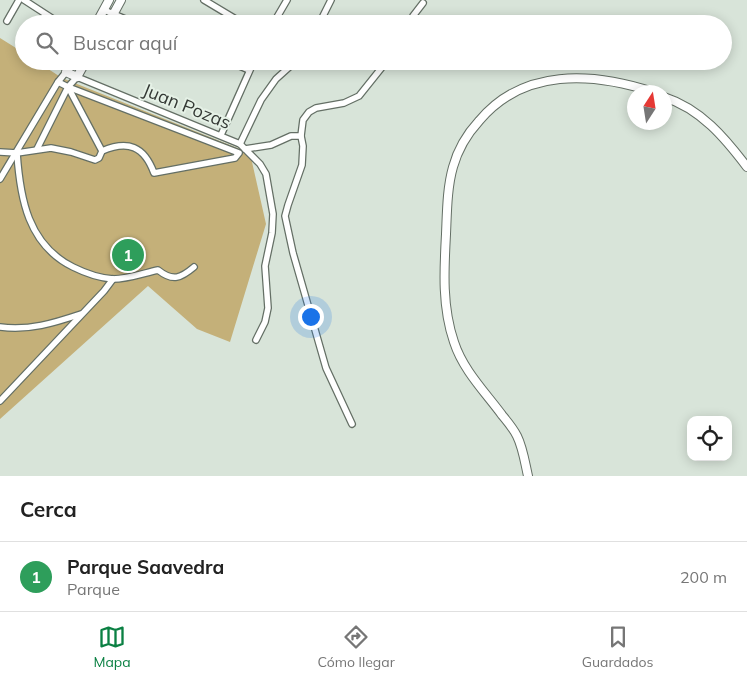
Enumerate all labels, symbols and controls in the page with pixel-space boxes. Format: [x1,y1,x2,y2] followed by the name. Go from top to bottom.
[15,15,732,70] search box
[33,29,61,57] icon: search
[73,31,177,55] text: Buscar aquí
[140,78,234,134] street label: Juan Pozas
[627,85,672,130] north arrow
[112,236,144,274] pin: 1
[298,304,324,330] your location
[687,416,732,461] map controls
[687,416,732,461] button: locate
[20,496,77,522] text: Cerca
[67,555,224,579] text: Parque Saavedra
[31,567,41,587] text: 1
[680,567,727,587] text: 200 m
[67,579,120,599] text: Parque
[93,623,131,671] tab: Mapa
[318,623,395,671] tab: Cómo llegar
[582,623,654,671] tab: Guardados

